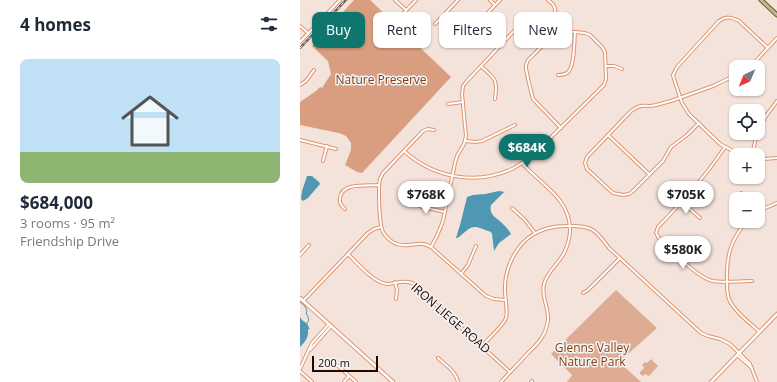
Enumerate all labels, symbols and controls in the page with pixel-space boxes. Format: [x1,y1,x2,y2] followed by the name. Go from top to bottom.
[312,12,365,48] chip: Buy
[373,12,431,48] chip: Rent
[439,12,506,48] chip: Filters
[514,12,572,48] chip: New
[20,13,91,36] text: 4 homes
[258,13,280,35] icon: filters
[729,60,765,96] north arrow
[729,60,765,228] map controls
[335,71,427,88] park label: Nature Preserve
[114,85,186,157] icon: home
[729,104,765,140] button: locate
[499,134,555,168] pin: $684K
[508,138,546,156] text: $684K
[729,148,765,184] button: +
[398,181,454,215] pin: $768K
[658,181,714,215] pin: $705K
[407,185,445,203] text: $768K
[667,185,705,203] text: $705K
[20,191,93,214] text: $684,000
[729,192,765,228] button: −
[20,214,115,232] text: 3 rooms · 95 m²
[20,232,119,250] text: Friendship Drive
[655,236,711,270] pin: $580K
[664,240,702,258] text: $580K
[408,279,494,357] street label: IRON LIEGE ROAD
[555,339,630,370] park label: Glenns Valley Nature Park
[312,354,378,373] scale bar
[318,355,350,370] text: 200 m

